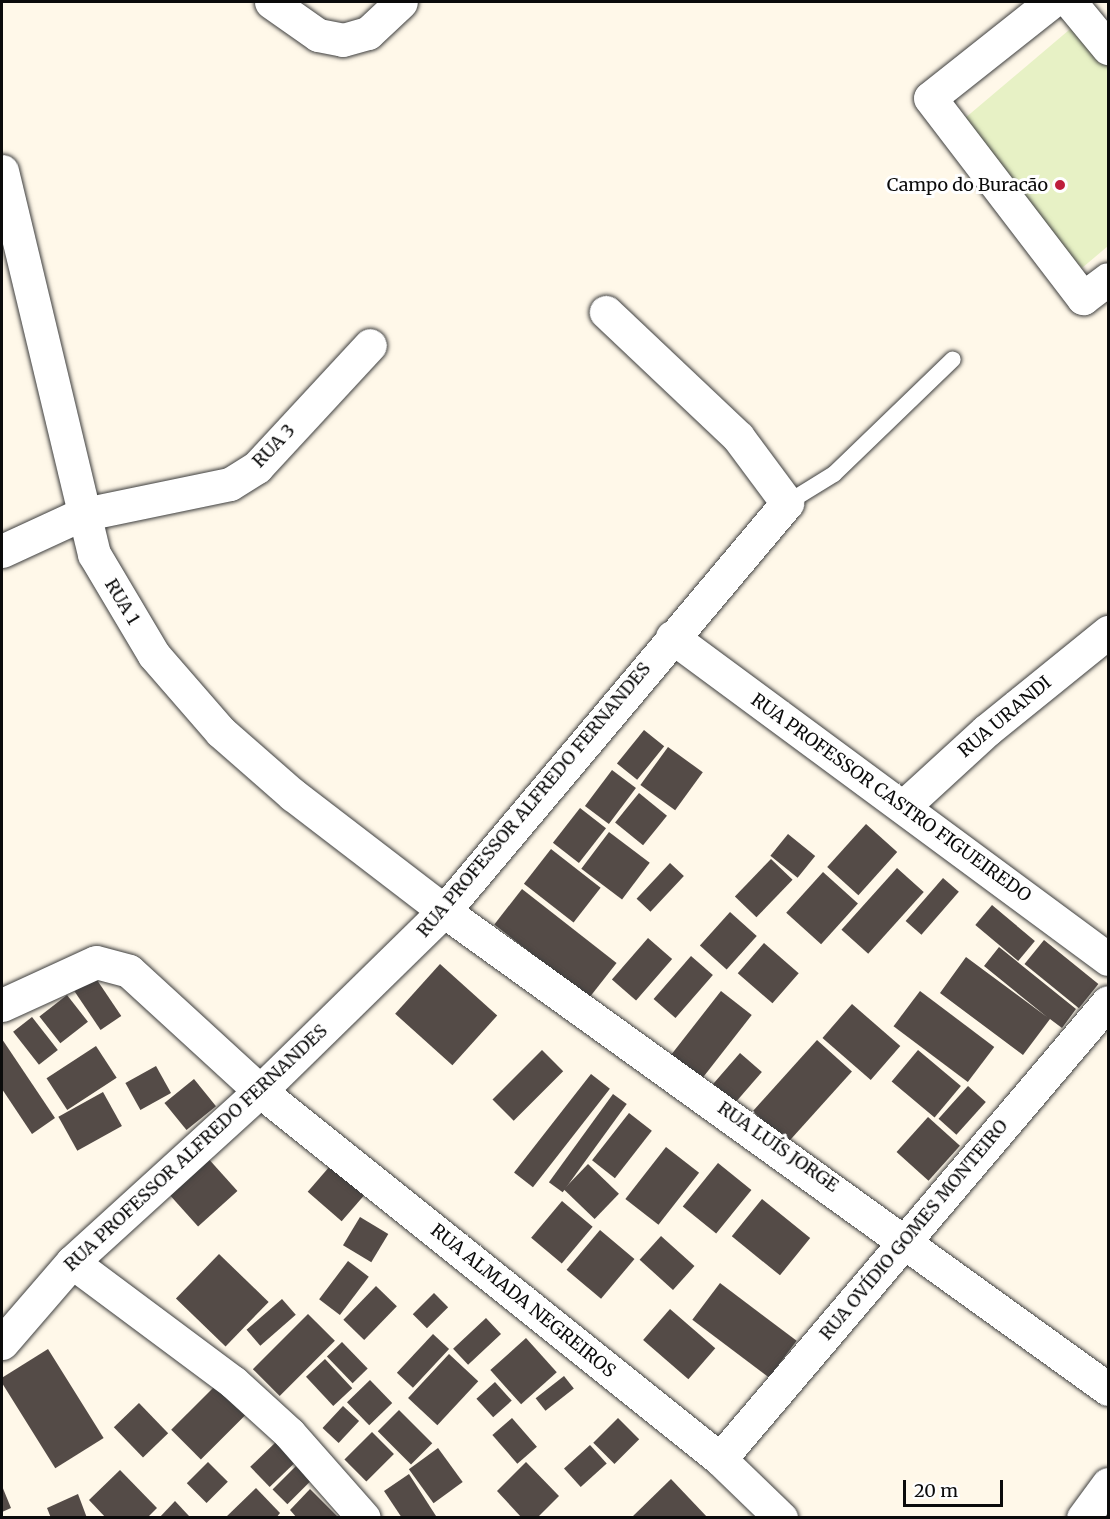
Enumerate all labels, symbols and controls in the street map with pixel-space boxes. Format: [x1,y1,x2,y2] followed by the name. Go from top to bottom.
[887,174,1048,196] place label: Campo do Buracão
[1053,178,1067,192] marker: Campo do Buracão
[248,420,300,472] street label: RUA 3
[100,575,144,629] street label: RUA 1
[413,658,655,942] street label: RUA PROFESSOR ALFREDO FERNANDES
[954,672,1056,762] street label: RUA URANDI
[747,689,1035,907] street label: RUA PROFESSOR CASTRO FIGUEIREDO
[60,1020,332,1276] street label: RUA PROFESSOR ALFREDO FERNANDES
[713,1097,843,1197] street label: RUA LUÍS JORGE
[815,1115,1013,1345] street label: RUA OVÍDIO GOMES MONTEIRO
[426,1220,620,1382] street label: RUA ALMADA NEGREIROS
[906,1468,1006,1506] scale bar
[914,1479,958,1502] text: 20 m

